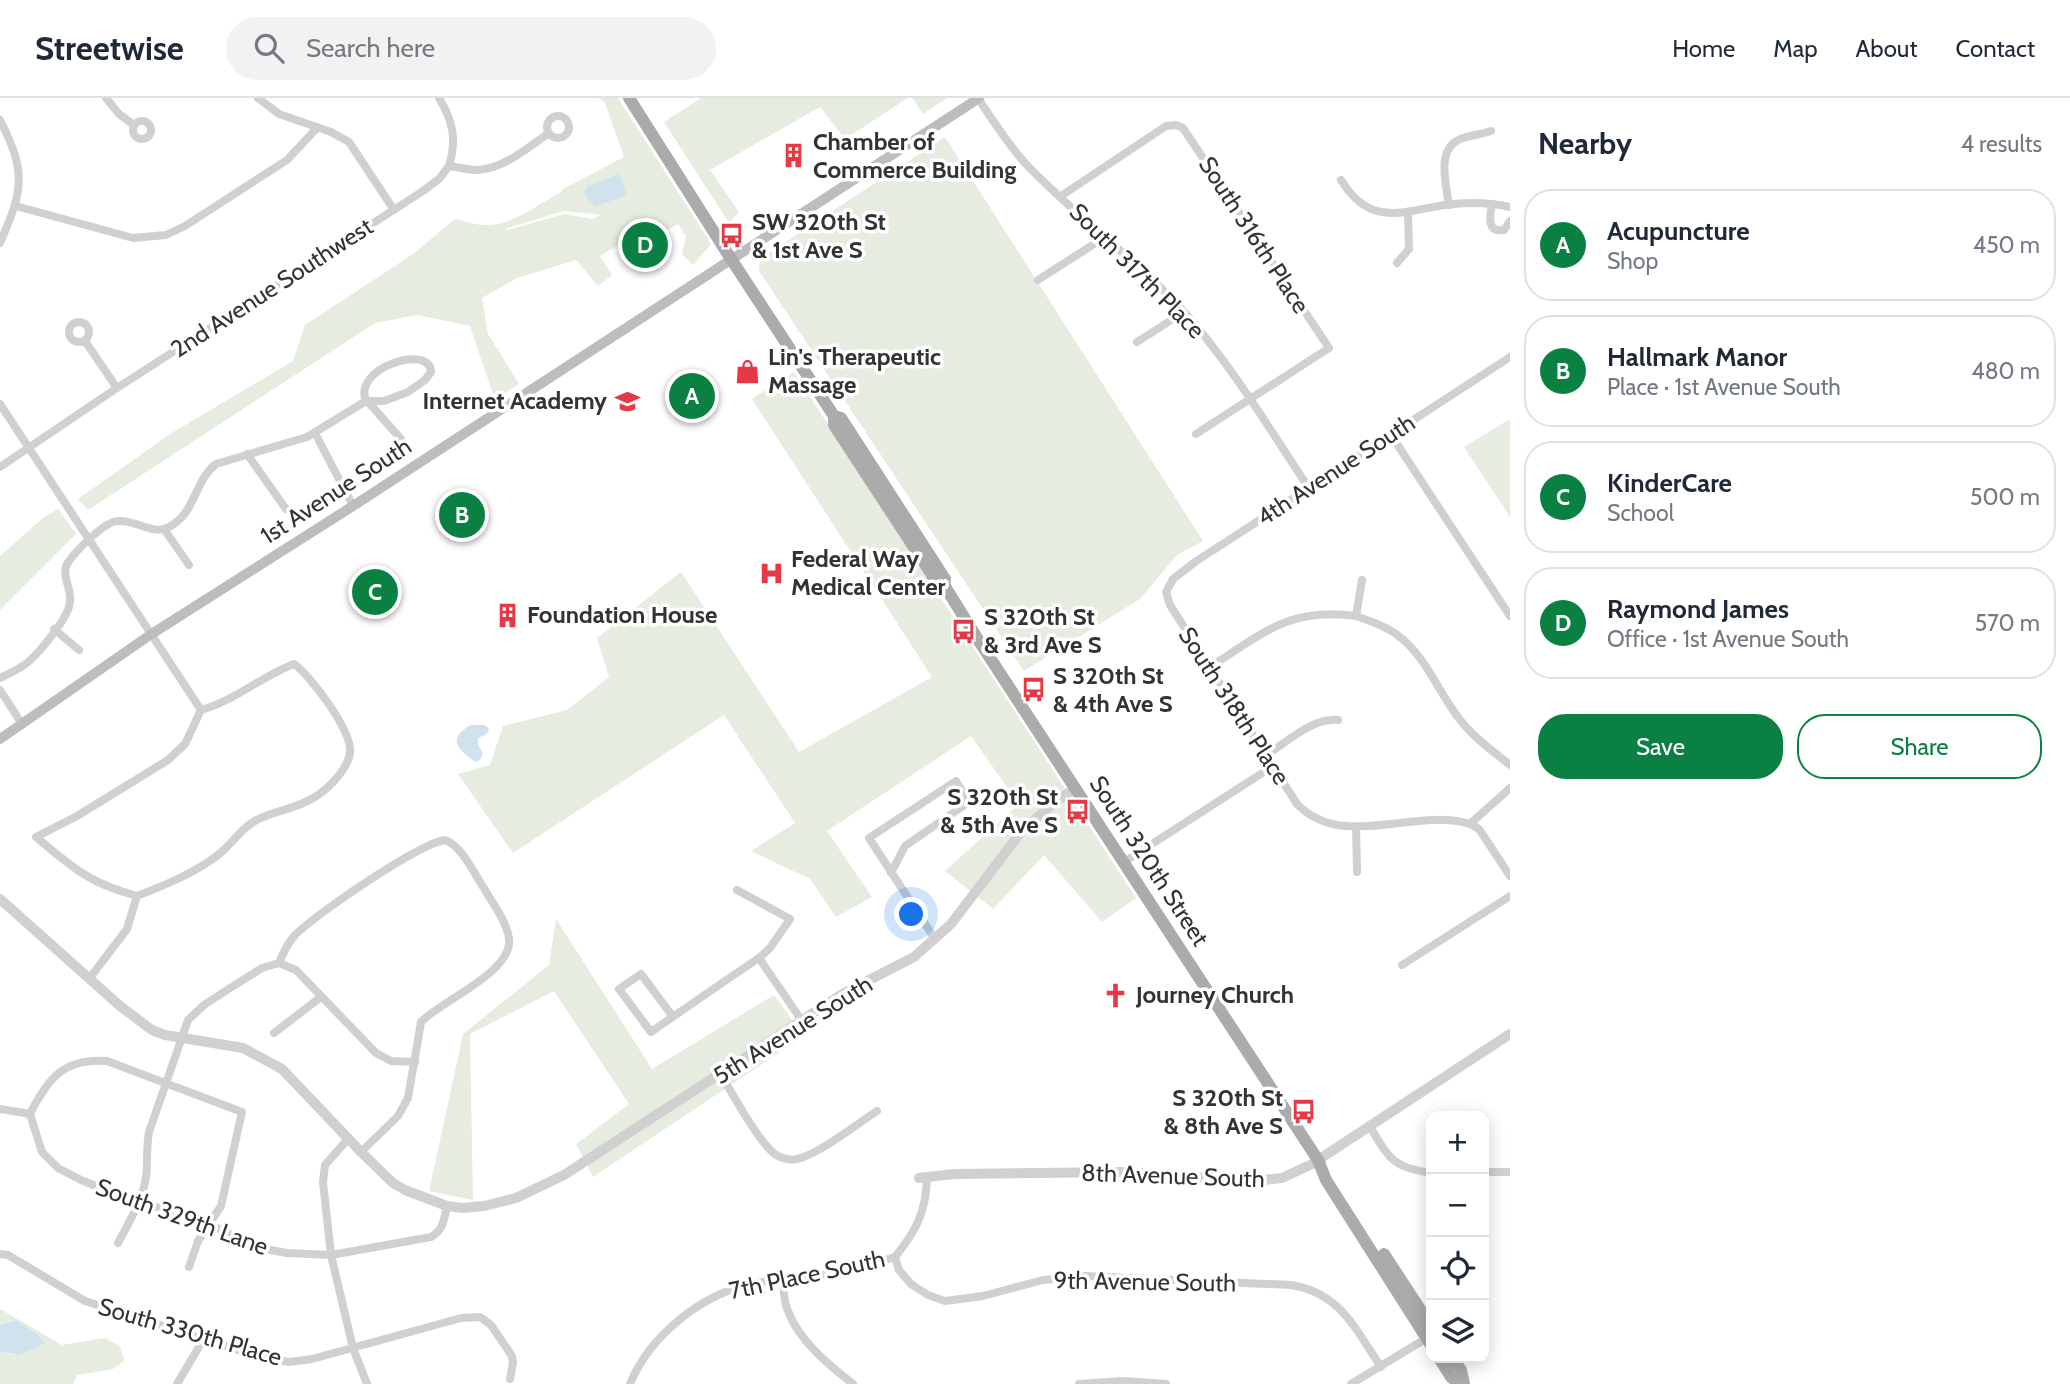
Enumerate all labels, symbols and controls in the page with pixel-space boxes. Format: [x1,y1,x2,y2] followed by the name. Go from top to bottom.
[226,17,716,80] search box
[35,28,184,68] text: Streetwise
[250,29,288,67] icon: search
[306,32,435,64] text: Search here
[1672,34,1735,63] text: Home
[1773,34,1818,63] text: Map
[1856,34,1918,63] text: About
[1956,34,2035,63] text: Contact
[1538,125,1632,162] text: Nearby
[813,127,1016,184] place label: Chamber of Commerce Building
[1961,130,2042,158] text: 4 results
[779,142,807,170] building icon: Chamber of Commerce Building
[1193,151,1316,319] street label: South 316th Place
[1064,197,1211,344] street label: South 317th Place
[752,207,886,264] place label: SW 320th St & 1st Ave S
[165,212,378,364] street label: 2nd Avenue Southwest
[1607,215,1750,247] text: Acupuncture
[622,219,668,271] pin: D
[718,222,746,250] bus stop icon: SW 320th St & 1st Ave S
[1556,231,1570,259] text: A
[1973,231,2040,259] text: 450 m
[1607,247,1658,275] text: Shop
[1607,341,1787,373] text: Hallmark Manor
[768,342,941,399] place label: Lin's Therapeutic Massage
[734,357,762,385] shop icon: Lin's Therapeutic Massage
[1556,357,1570,385] text: B
[1971,357,2040,385] text: 480 m
[669,370,715,422] pin: A
[1607,373,1841,401] text: Place · 1st Avenue South
[423,386,607,415] place label: Internet Academy
[613,387,641,415] school or university icon: Internet Academy
[1251,408,1420,532] street label: 4th Avenue South
[255,431,416,550] street label: 1st Avenue South
[1607,467,1732,499] text: KinderCare
[1556,483,1570,511] text: C
[1970,483,2040,511] text: 500 m
[439,489,485,541] pin: B
[1607,499,1674,527] text: School
[791,544,946,601] place label: Federal Way Medical Center
[757,559,785,587] hospital icon: Federal Way Medical Center
[352,566,398,618] pin: C
[1607,593,1789,625] text: Raymond James
[527,600,717,629] place label: Foundation House
[493,601,521,629] building icon: Foundation House
[984,602,1102,659] place label: S 320th St & 3rd Ave S
[1555,609,1571,637] text: D
[1975,609,2040,637] text: 570 m
[950,617,978,645] bus stop icon: S 320th St & 3rd Ave S
[1173,622,1296,790] street label: South 318th Place
[1607,625,1849,653] text: Office · 1st Avenue South
[1053,661,1173,718] place label: S 320th St & 4th Ave S
[1019,676,1047,704] bus stop icon: S 320th St & 4th Ave S
[1538,714,1783,779] button: Save
[1797,714,2042,779] button: Share
[1084,770,1215,951] street label: South 320th Street
[940,782,1058,839] place label: S 320th St & 5th Ave S
[1064,797,1092,825] bus stop icon: S 320th St & 5th Ave S
[894,897,928,931] your location
[708,969,878,1090] street label: 5th Avenue South
[1135,980,1294,1009] place label: Journey Church
[1102,981,1130,1009] church icon: Journey Church
[1164,1083,1283,1140] place label: S 320th St & 8th Ave S
[1289,1098,1317,1126] bus stop icon: S 320th St & 8th Ave S
[1426,1111,1489,1363] map controls
[1426,1111,1489,1174] button: +
[1081,1158,1265,1193] street label: 8th Avenue South
[92,1172,272,1261] street label: South 329th Lane
[1426,1174,1489,1237] button: −
[1426,1237,1489,1300] button: locate
[726,1244,888,1305] street label: 7th Place South
[1054,1265,1237,1298] street label: 9th Avenue South
[95,1291,285,1372] street label: South 330th Place
[1426,1300,1489,1363] button: layers

